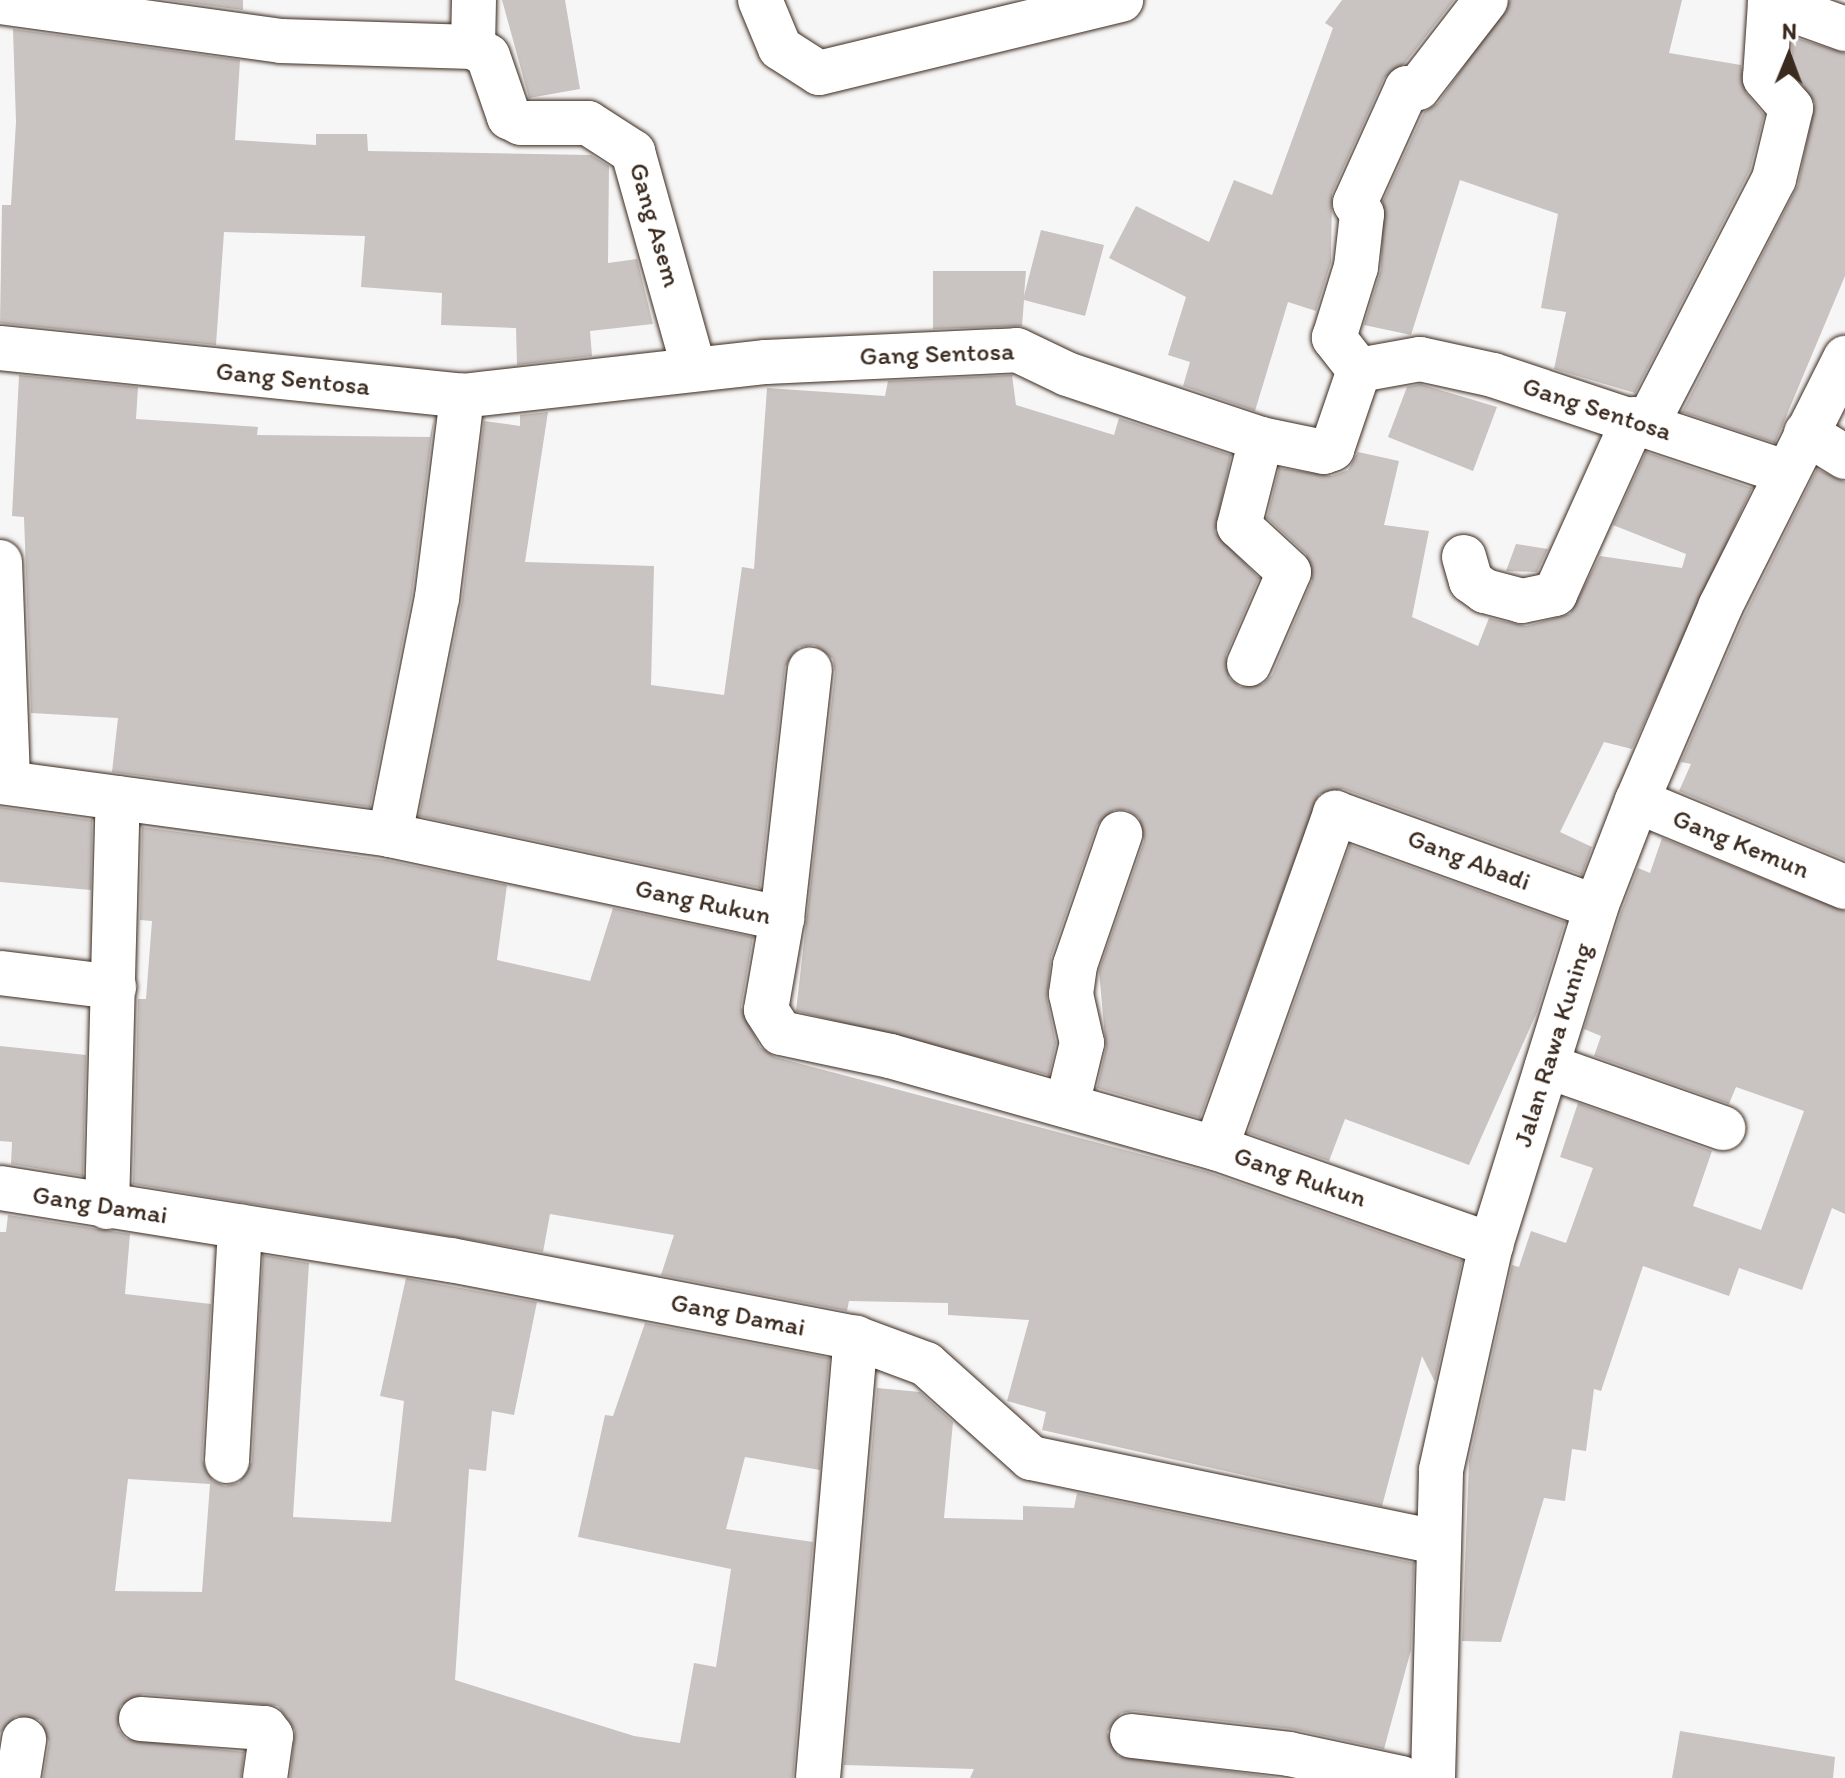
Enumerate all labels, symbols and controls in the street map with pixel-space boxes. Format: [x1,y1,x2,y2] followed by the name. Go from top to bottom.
[1749,16,1829,96] north arrow
[1782,18,1797,45] text: N
[623,160,687,290] street label: Gang Asem
[859,336,1015,372] street label: Gang Sentosa
[214,355,372,403] street label: Gang Sentosa
[1518,370,1676,448] street label: Gang Sentosa
[1668,803,1814,885] street label: Gang Kemun
[1403,822,1535,898] street label: Gang Abadi
[633,873,773,931] street label: Gang Rukun
[1507,940,1599,1150] street label: Jalan Rawa Kuning
[1230,1140,1370,1214] street label: Gang Rukun
[30,1179,170,1231] street label: Gang Damai
[668,1287,808,1343] street label: Gang Damai

